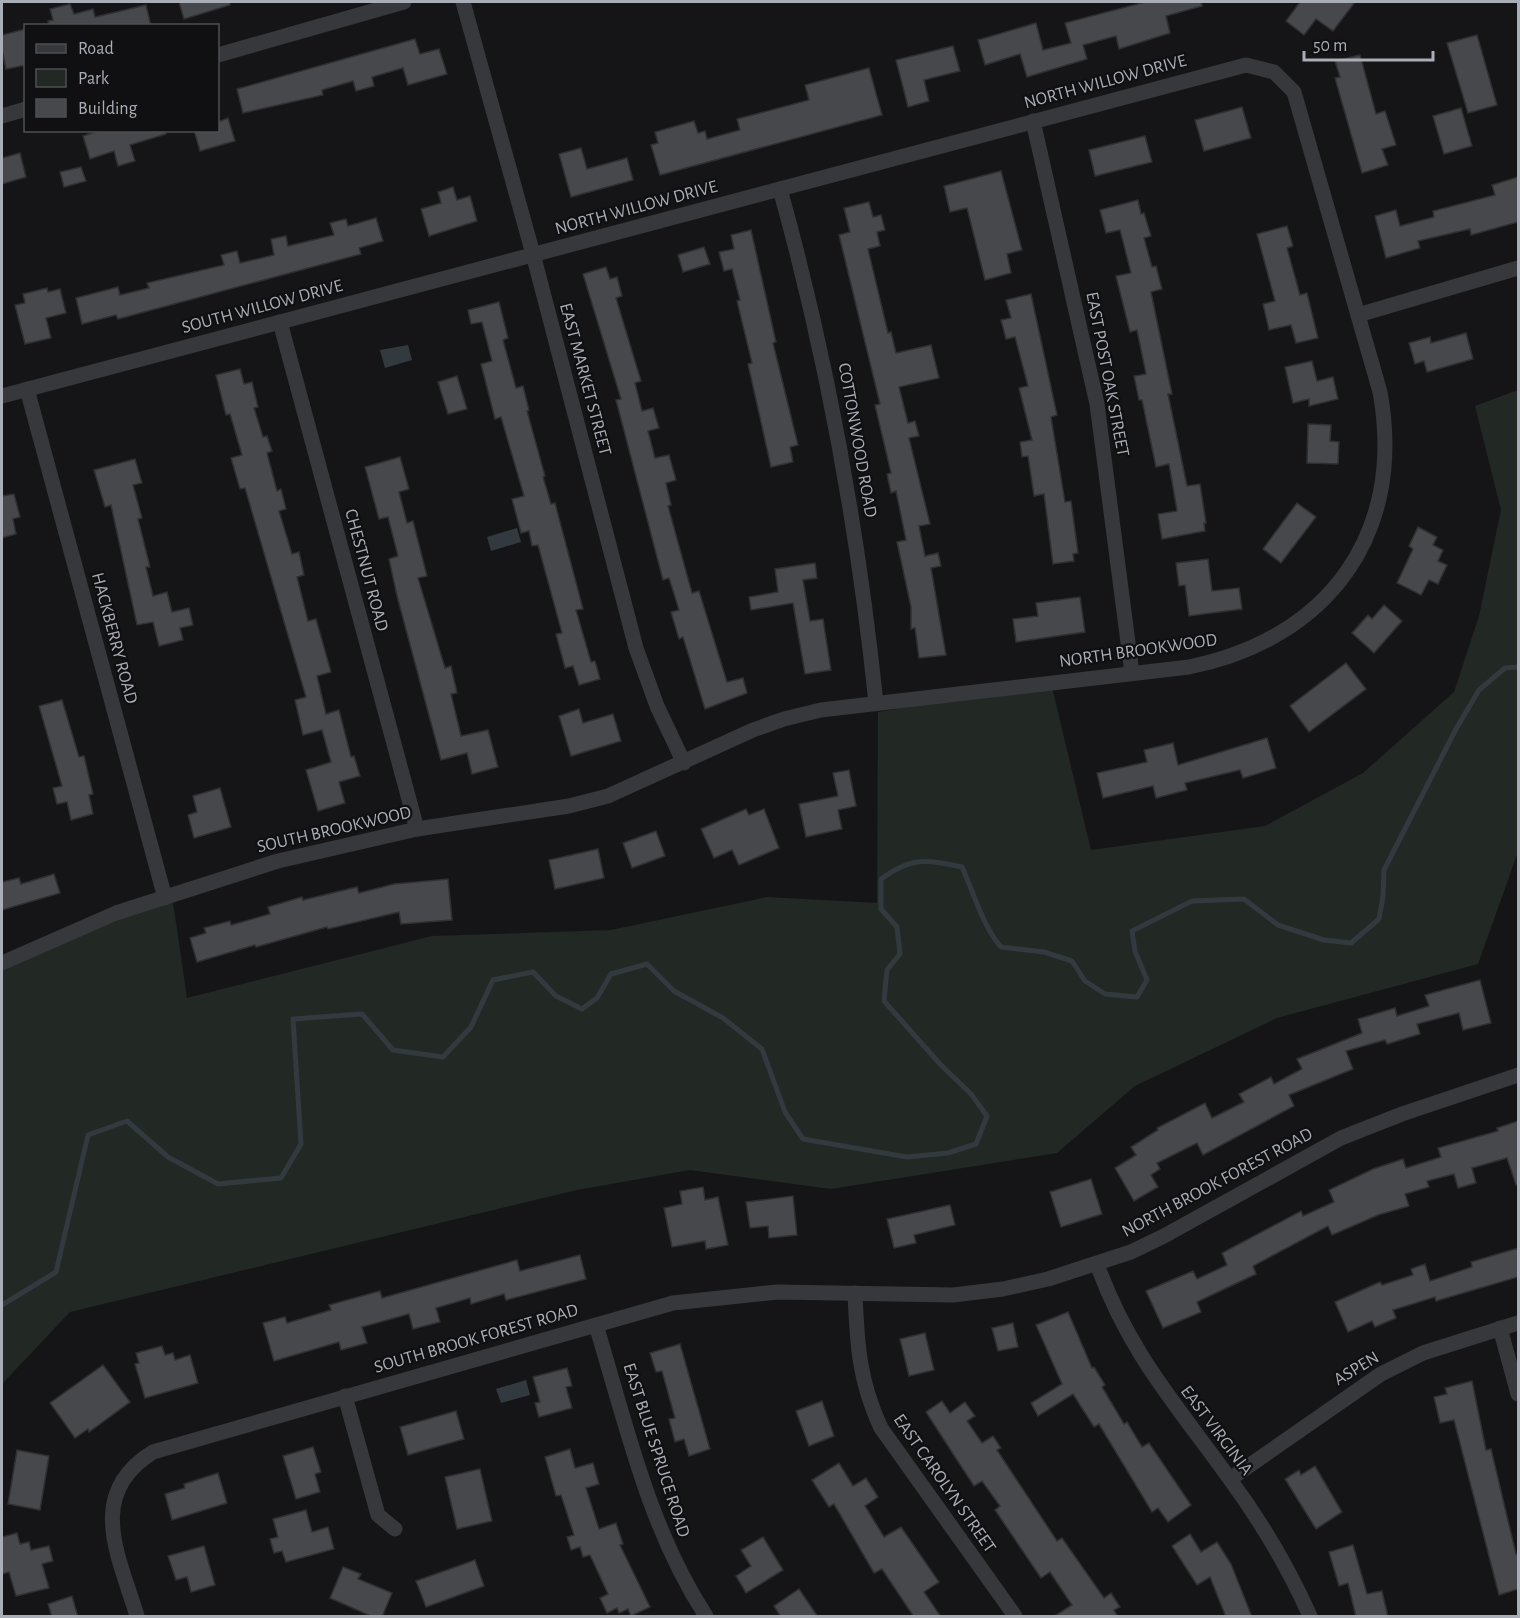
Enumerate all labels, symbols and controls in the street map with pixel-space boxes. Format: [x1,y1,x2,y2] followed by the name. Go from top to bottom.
[24,24,219,132] legend
[1304,24,1433,62] scale bar
[1313,37,1347,55] text: 50 m
[78,40,114,58] text: Road
[1022,52,1189,112] street label: NORTH WILLOW DRIVE
[78,70,110,88] text: Park
[78,100,138,118] text: Building
[553,178,720,238] street label: NORTH WILLOW DRIVE
[180,277,345,337] street label: SOUTH WILLOW DRIVE
[1082,290,1132,458] street label: EAST POST OAK STREET
[556,301,614,458] street label: EAST MARKET STREET
[835,361,879,519] street label: COTTONWOOD ROAD
[341,507,391,633] street label: CHESTNUT ROAD
[88,571,140,706] street label: HACKBERRY ROAD
[1058,631,1218,671] street label: NORTH BROOKWOOD
[255,803,413,856] street label: SOUTH BROOKWOOD
[1119,1125,1316,1241] street label: NORTH BROOK FOREST ROAD
[372,1301,580,1377] street label: SOUTH BROOK FOREST ROAD
[1331,1348,1382,1389] street label: ASPEN
[619,1361,693,1540] street label: EAST BLUE SPRUCE ROAD
[1177,1382,1256,1479] street label: EAST VIRGINIA
[890,1411,999,1556] street label: EAST CAROLYN STREET

